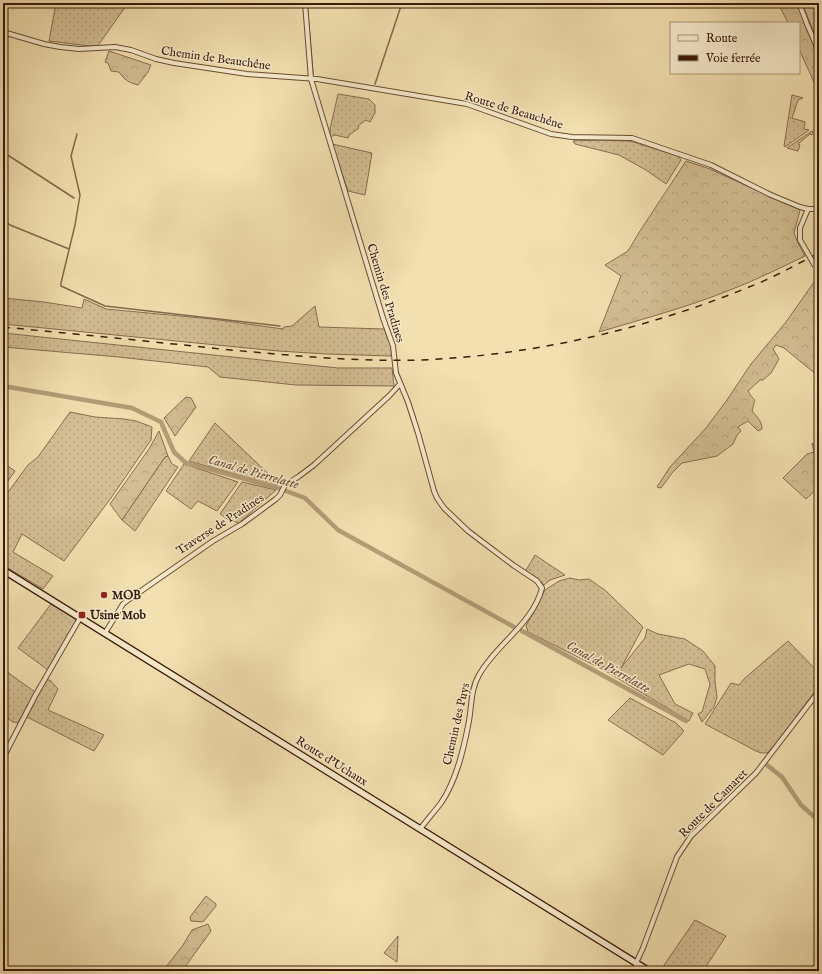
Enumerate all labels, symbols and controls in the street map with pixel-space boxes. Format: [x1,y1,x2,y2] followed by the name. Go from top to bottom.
[670,22,800,74] legend
[706,31,738,46] text: Route
[160,43,272,74] street label: Chemin de Beauchêne
[705,51,761,66] text: Voie ferrée
[463,88,565,133] street label: Route de Beauchêne
[363,242,408,345] street label: Chemin des Pradines
[206,451,301,494] water label: Canal de Pierrelatte
[174,490,267,558] street label: Traverse de Pradines
[112,588,141,603] place label: MOB
[99,590,109,600] marker: MOB
[89,608,146,623] place label: Usine Mob
[77,610,87,620] marker: Usine Mob
[563,637,654,698] water label: Canal de Pierrelatte
[440,682,473,767] street label: Chemin des Puys
[293,733,371,790] street label: Route d'Uchaux
[676,766,751,841] street label: Route de Camaret

